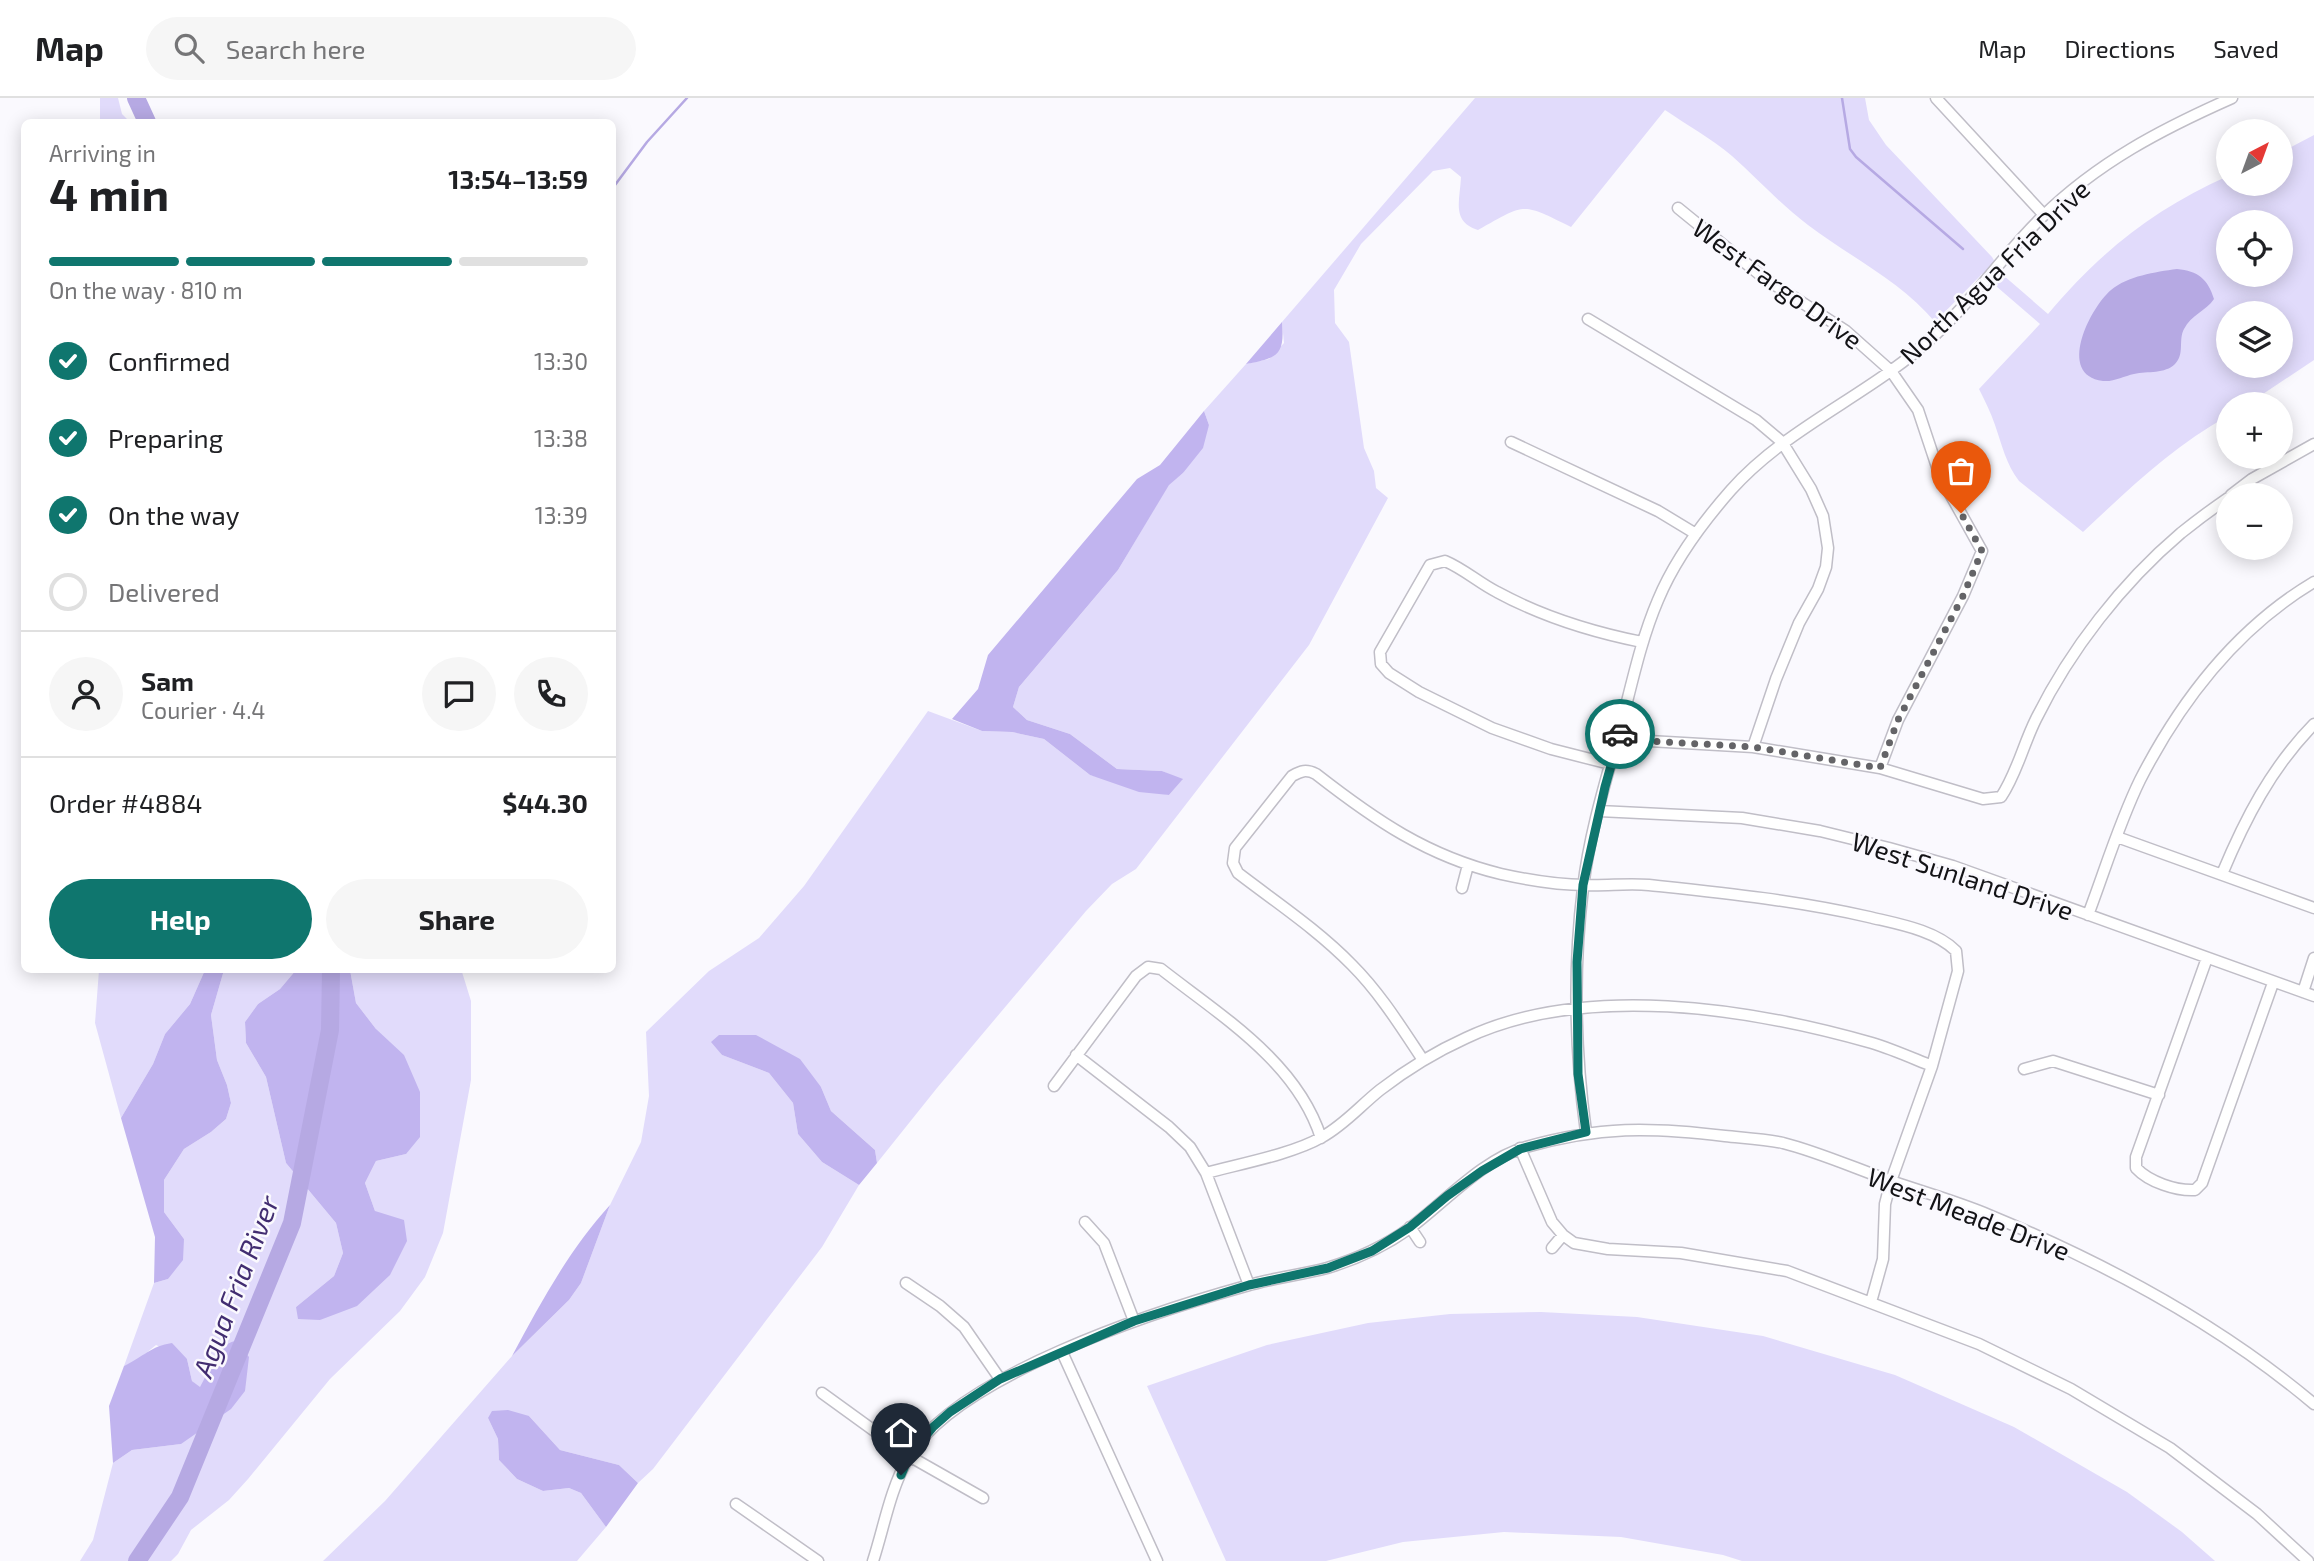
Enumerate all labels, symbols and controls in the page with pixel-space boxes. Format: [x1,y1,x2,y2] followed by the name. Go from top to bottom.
[146,17,636,80] search box
[35,28,104,68] text: Map
[170,29,208,67] icon: search
[226,33,365,64] text: Search here
[1978,34,2026,63] text: Map
[2064,34,2175,63] text: Directions
[2213,34,2279,63] text: Saved
[2216,119,2292,196] north arrow
[2216,119,2293,560] map controls
[49,139,156,167] text: Arriving in
[448,163,588,194] text: 13:54–13:59
[49,165,169,220] text: 4 min
[1893,172,2095,370] street label: North Agua Fria Drive
[2216,210,2293,287] button: locate
[1687,211,1869,355] street label: West Fargo Drive
[49,276,243,304] text: On the way · 810 m
[2216,301,2293,378] button: layers
[49,342,87,380] icon: check
[108,345,231,376] text: Confirmed
[534,347,588,375] text: 13:30
[2216,392,2293,469] button: +
[49,419,87,457] icon: check
[108,422,223,453] text: Preparing
[534,424,588,452] text: 13:38
[1931,441,1991,513] pin
[1942,452,1980,490] icon: bag
[2216,483,2293,560] button: −
[49,496,87,534] icon: check
[108,499,239,530] text: On the way
[535,501,588,529] text: 13:39
[108,576,220,607] text: Delivered
[49,657,123,731] button: person
[422,657,496,731] button: chat
[514,657,588,731] button: phone
[141,665,194,696] text: Sam
[141,696,265,724] text: Courier · 4.4
[1585,699,1655,769] courier
[1601,715,1639,753] icon: car
[49,787,202,818] text: Order #4884
[502,787,588,818] text: $44.30
[1848,825,2078,925] street label: West Sunland Drive
[49,879,312,959] button: Help
[326,879,588,959] button: Share
[1863,1160,2075,1266] street label: West Meade Drive
[184,1190,286,1383] water label: Agua Fria River
[871,1403,931,1475] pin
[882,1414,920,1452] icon: home

